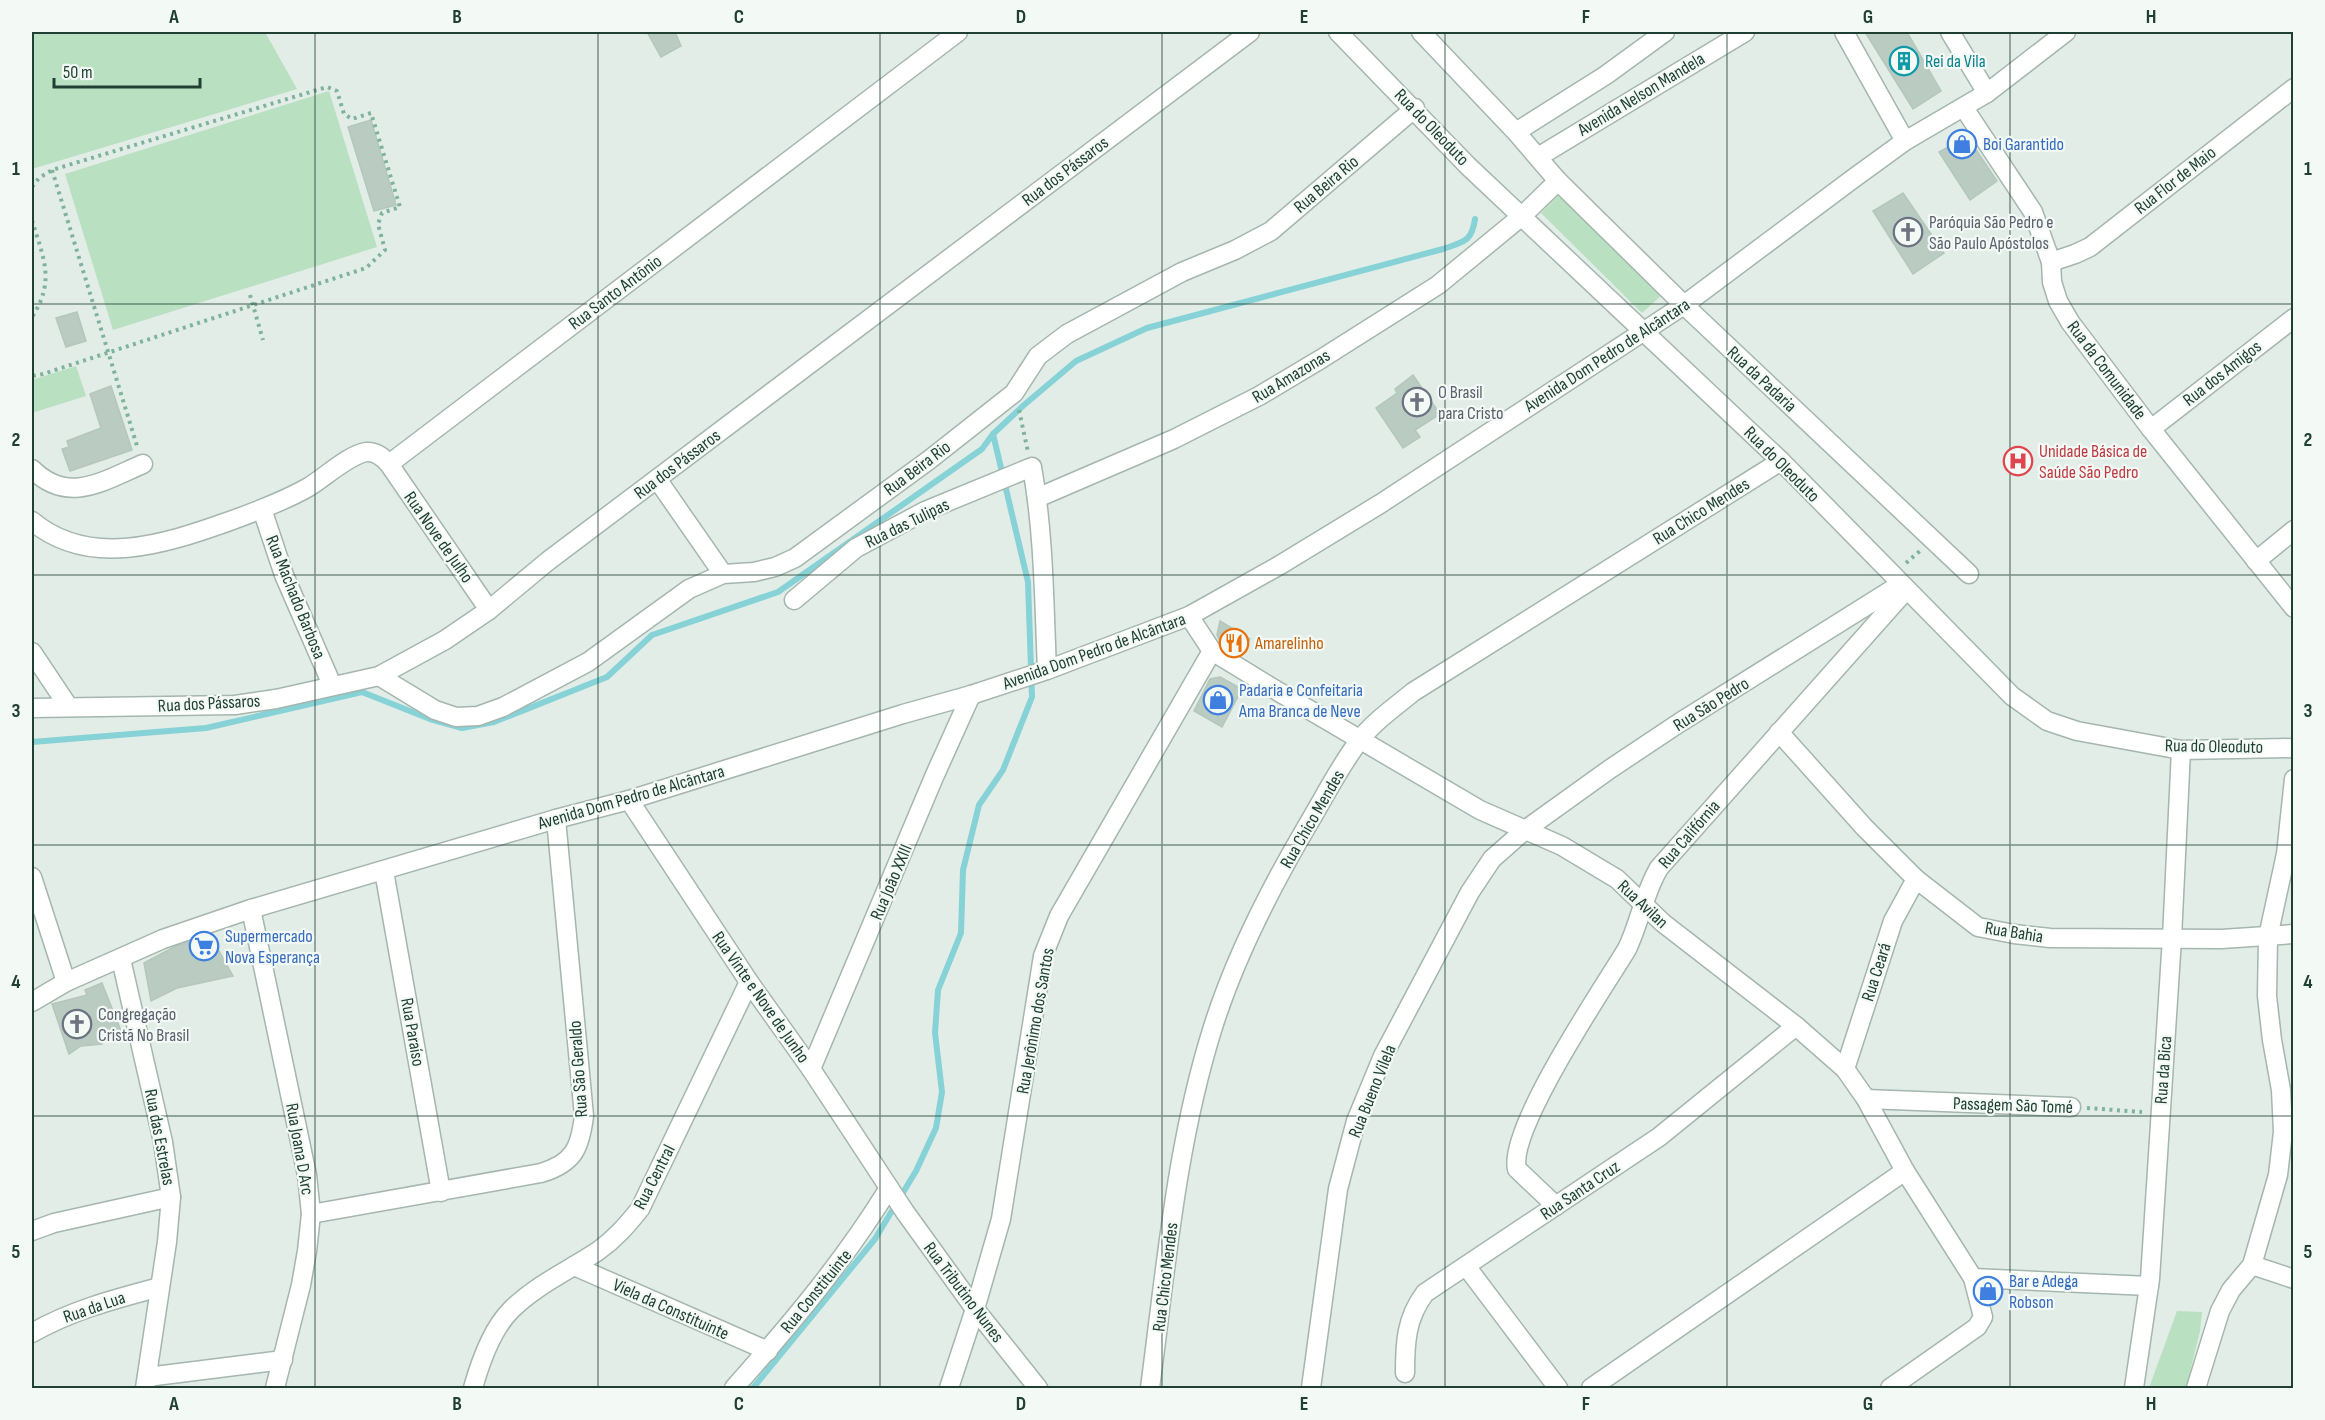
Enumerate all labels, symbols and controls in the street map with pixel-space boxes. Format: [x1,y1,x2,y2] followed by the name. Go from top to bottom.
[168,5,179,29] text: A
[452,5,462,29] text: B
[734,5,744,29] text: C
[1016,5,1026,29] text: D
[1300,5,1308,29] text: E
[1582,5,1590,29] text: F
[1863,5,1873,29] text: G
[2146,5,2156,29] text: H
[1888,45,1920,77] building icon: Rei da Vila
[1573,48,1709,141] street label: Avenida Nelson Mandela
[54,51,200,89] scale bar
[1925,51,1986,72] place label: Rei da Vila
[63,62,93,83] text: 50 m
[1390,85,1473,170] street label: Rua do Oleoduto
[1946,128,1978,160] shop icon: Boi Garantido
[1018,132,1113,211] street label: Rua dos Pássaros
[1983,134,2064,155] place label: Boi Garantido
[2130,142,2220,219] street label: Rua Flor de Maio
[1290,151,1363,218] street label: Rua Beira Rio
[12,157,20,181] text: 1
[2304,157,2312,181] text: 1
[1929,212,2054,254] place label: Paróquia São Pedro e São Paulo Apóstolos
[1892,216,1924,248] church icon: Paróquia São Pedro e São Paulo Apóstolos
[565,251,666,334] street label: Rua Santo Antônio
[1520,294,1694,417] street label: Avenida Dom Pedro de Alcântara
[2063,317,2151,424] street label: Rua da Comunidade
[2179,336,2266,411] street label: Rua dos Amigos
[1723,342,1801,417] street label: Rua da Padaria
[1249,345,1334,408] street label: Rua Amazonas
[1438,382,1503,424] place label: O Brasil para Cristo
[1401,386,1433,418] church icon: O Brasil para Cristo
[1739,422,1824,507] street label: Rua do Oleoduto
[630,425,725,504] street label: Rua dos Pássaros
[12,428,20,452] text: 2
[2304,428,2312,452] text: 2
[880,437,955,500] street label: Rua Beira Rio
[2039,441,2147,483] place label: Unidade Básica de Saúde São Pedro
[2002,445,2034,477] hospital icon: Unidade Básica de Saúde São Pedro
[1649,473,1753,549] street label: Rua Chico Mendes
[399,488,478,587] street label: Rua Nove de Julho
[862,494,953,553] street label: Rua das Tulipas
[261,532,330,662] street label: Rua Machado Barbosa
[999,609,1188,695] street label: Avenida Dom Pedro de Alcântara
[1218,627,1250,659] restaurant icon: Amarelinho
[1254,633,1324,654] place label: Amarelinho
[1670,673,1753,736] street label: Rua São Pedro
[1238,680,1363,722] place label: Padaria e Confeitaria Ama Branca de Neve
[1202,684,1234,716] shop icon: Padaria e Confeitaria Ama Branca de Neve
[157,690,261,717] street label: Rua dos Pássaros
[12,699,21,723] text: 3
[2304,699,2313,723] text: 3
[2165,735,2263,758] street label: Rua do Oleoduto
[535,761,727,834] street label: Avenida Dom Pedro de Alcântara
[1276,766,1349,872] street label: Rua Chico Mendes
[1654,796,1725,873] street label: Rua Califórnia
[866,841,917,923] street label: Rua João XXIII
[1613,876,1672,933] street label: Rua Avilan
[1983,918,2045,947] street label: Rua Bahia
[225,926,320,968] place label: Supermercado Nova Esperança
[707,928,814,1067] street label: Rua Vinte e Nove de Junho
[188,930,220,962] supermarket icon: Supermercado Nova Esperança
[1857,940,1896,1004] street label: Rua Ceará
[1012,946,1059,1096] street label: Rua Jerônimo dos Santos
[11,970,21,994] text: 4
[2303,970,2313,994] text: 4
[396,996,429,1068] street label: Rua Paraíso
[98,1004,189,1046] place label: Congregação Cristã No Brasil
[61,1008,93,1040] church icon: Congregação Cristã No Brasil
[565,1020,592,1118] street label: Rua São Geraldo
[2151,1035,2176,1105] street label: Rua da Bica
[1344,1041,1401,1141] street label: Rua Bueno Vilela
[140,1087,179,1187] street label: Rua das Estrelas
[1953,1093,2073,1118] street label: Passagem São Tomé
[281,1101,318,1197] street label: Rua Joana D Arc
[629,1141,680,1213] street label: Rua Central
[1537,1156,1624,1225] street label: Rua Santa Cruz
[1148,1221,1183,1333] street label: Rua Chico Mendes
[919,1238,1008,1347] street label: Rua Tributino Nunes
[12,1240,21,1264] text: 5
[2304,1240,2313,1264] text: 5
[776,1245,856,1337] street label: Rua Constituinte
[2009,1271,2078,1313] place label: Bar e Adega Robson
[609,1274,732,1344] street label: Viela da Constituinte
[1972,1275,2004,1307] shop icon: Bar e Adega Robson
[60,1287,128,1328] street label: Rua da Lua
[168,1392,179,1416] text: A
[452,1392,462,1416] text: B
[734,1392,744,1416] text: C
[1016,1392,1026,1416] text: D
[1300,1392,1308,1416] text: E
[1582,1392,1590,1416] text: F
[1863,1392,1873,1416] text: G
[2146,1392,2156,1416] text: H

